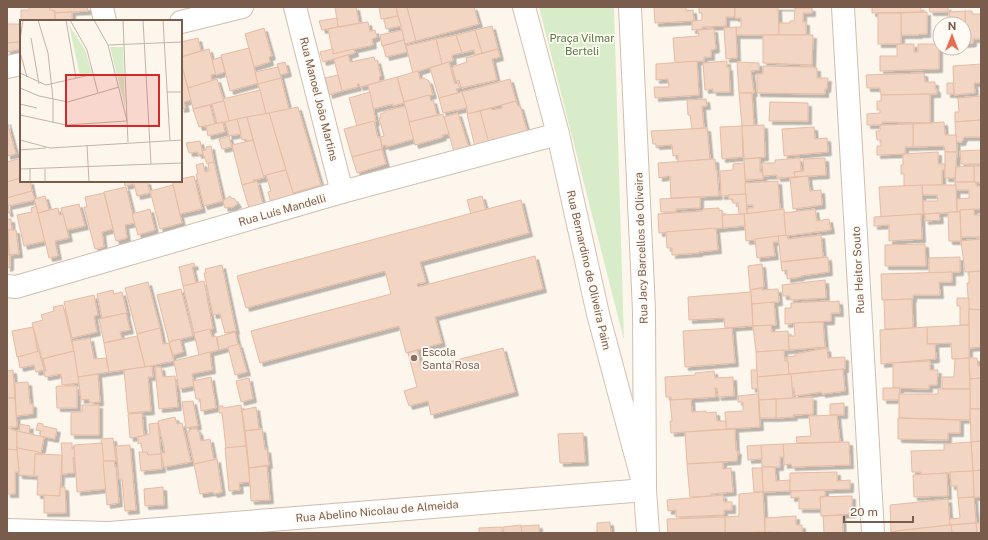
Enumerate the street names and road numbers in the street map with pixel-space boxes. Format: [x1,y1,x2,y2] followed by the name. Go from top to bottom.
[298,36,340,163] street label: Rua Manoel João Martins
[632,172,650,324] street label: Rua Jacy Barcellos de Oliveira
[565,189,613,351] street label: Rua Bernardino de Oliveira Paim
[237,192,327,228] street label: Rua Luís Mandelli
[850,226,866,314] street label: Rua Heitor Souto
[295,498,459,524] street label: Rua Abelino Nicolau de Almeida

